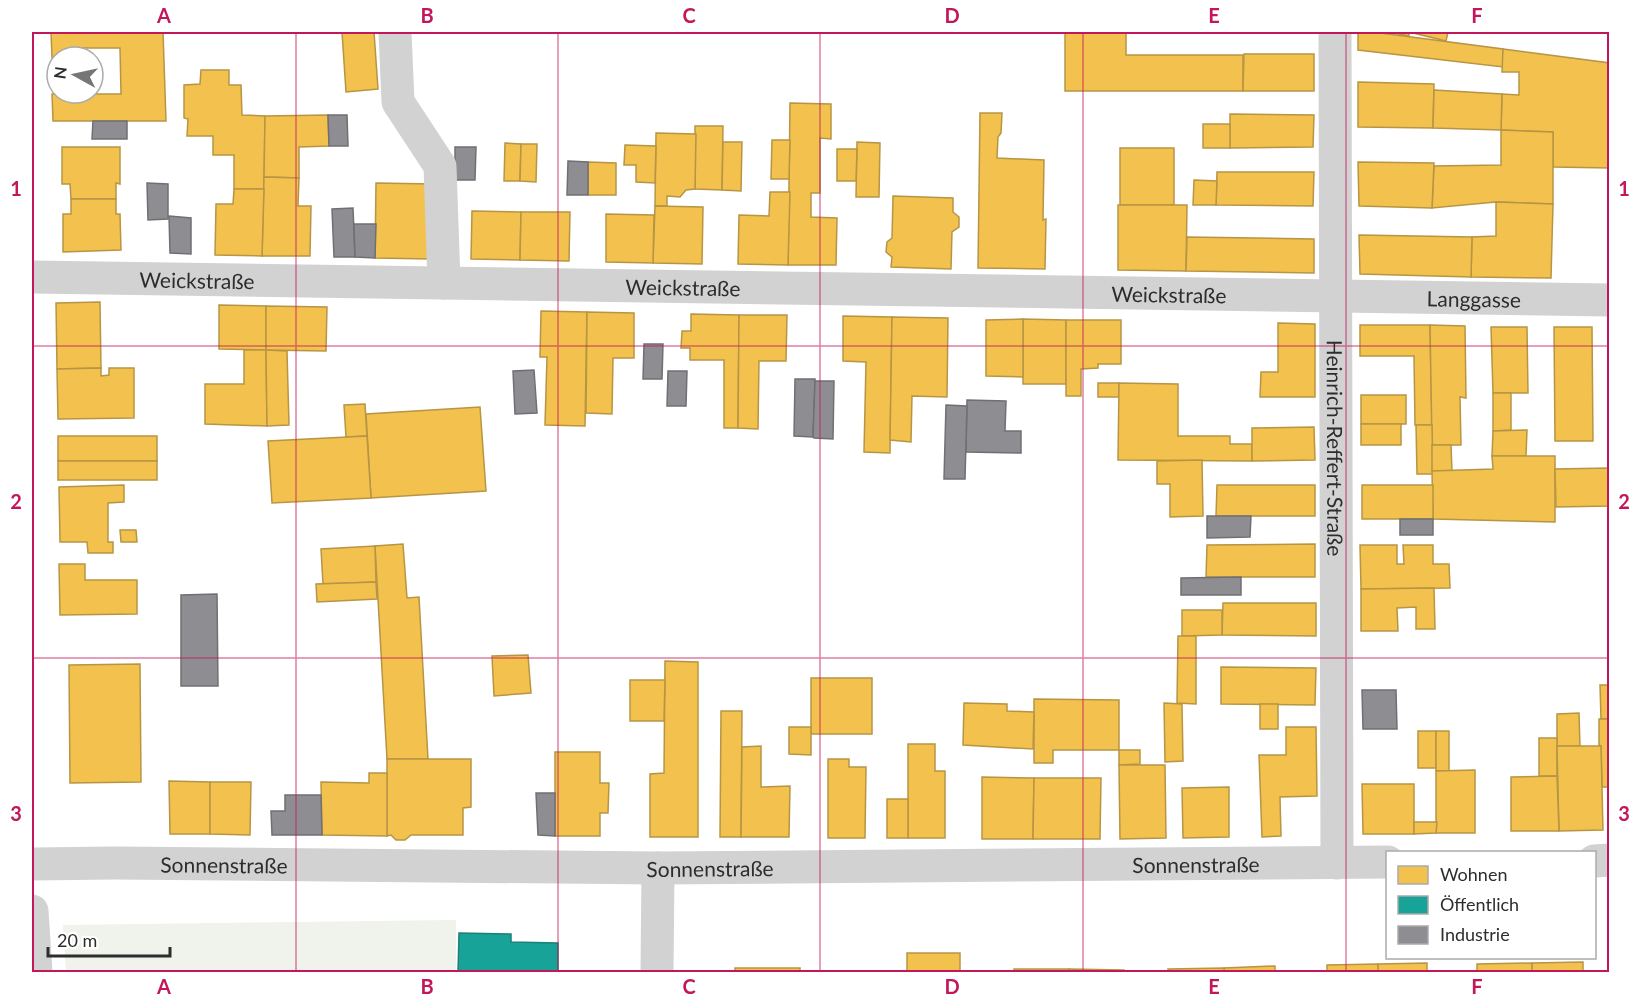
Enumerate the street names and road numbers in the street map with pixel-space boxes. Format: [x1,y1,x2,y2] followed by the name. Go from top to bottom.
[139,266,255,293] street label: Weickstraße
[625,273,741,300] street label: Weickstraße
[1111,280,1227,307] street label: Weickstraße
[1426,285,1521,311] street label: Langgasse
[1323,340,1349,556] street label: Heinrich-Reffert-Straße
[160,851,288,877] street label: Sonnenstraße
[1132,851,1260,877] street label: Sonnenstraße
[646,855,774,881] street label: Sonnenstraße

